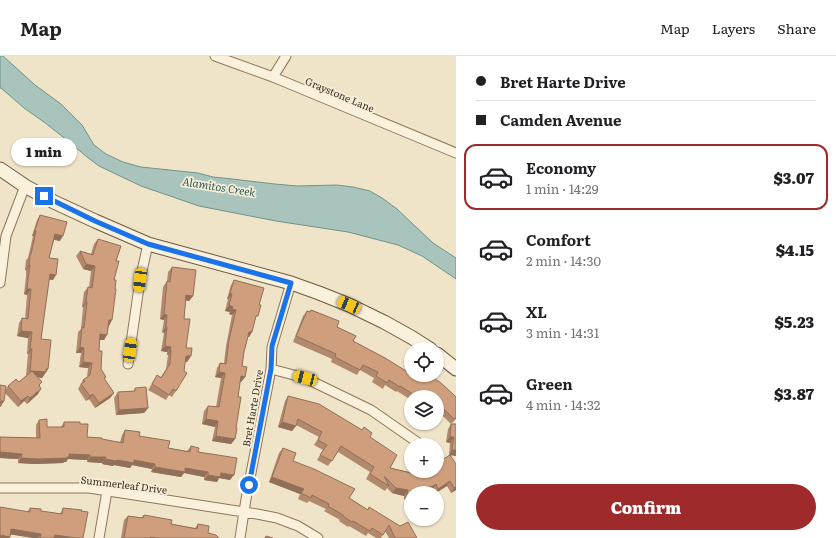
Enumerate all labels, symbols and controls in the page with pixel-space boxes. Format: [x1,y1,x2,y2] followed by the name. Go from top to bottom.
[20,14,62,42] text: Map
[660,18,690,38] text: Map
[712,18,755,38] text: Layers
[777,18,816,38] text: Share
[500,70,626,93] text: Bret Harte Drive
[303,73,377,115] street label: Graystone Lane
[500,108,621,131] text: Camden Avenue
[11,138,77,166] callout: 1 min
[26,142,62,161] text: 1 min
[526,156,596,179] text: Economy
[478,159,514,195] icon: car
[773,166,814,189] text: $3.07
[181,172,257,200] water label: Alamitos Creek
[526,179,599,198] text: 1 min · 14:29
[35,187,53,205] route end
[526,228,591,251] text: Comfort
[478,231,514,267] icon: car
[776,238,814,261] text: $4.15
[526,251,601,270] text: 2 min · 14:30
[132,267,148,293] car
[336,295,362,315] car
[526,300,547,323] text: XL
[478,303,514,339] icon: car
[775,310,814,333] text: $5.23
[526,323,599,342] text: 3 min · 14:31
[122,337,138,363] car
[404,342,444,526] map controls
[404,342,444,382] button: locate
[238,368,266,448] street label: Bret Harte Drive
[292,369,318,387] car
[526,372,573,395] text: Green
[478,375,514,411] icon: car
[774,382,814,405] text: $3.87
[404,390,444,430] button: layers
[526,395,600,414] text: 4 min · 14:32
[404,438,444,478] button: +
[80,471,168,497] street label: Summerleaf Drive
[240,476,258,494] route start
[476,484,816,530] button: Confirm
[404,486,444,526] button: −

